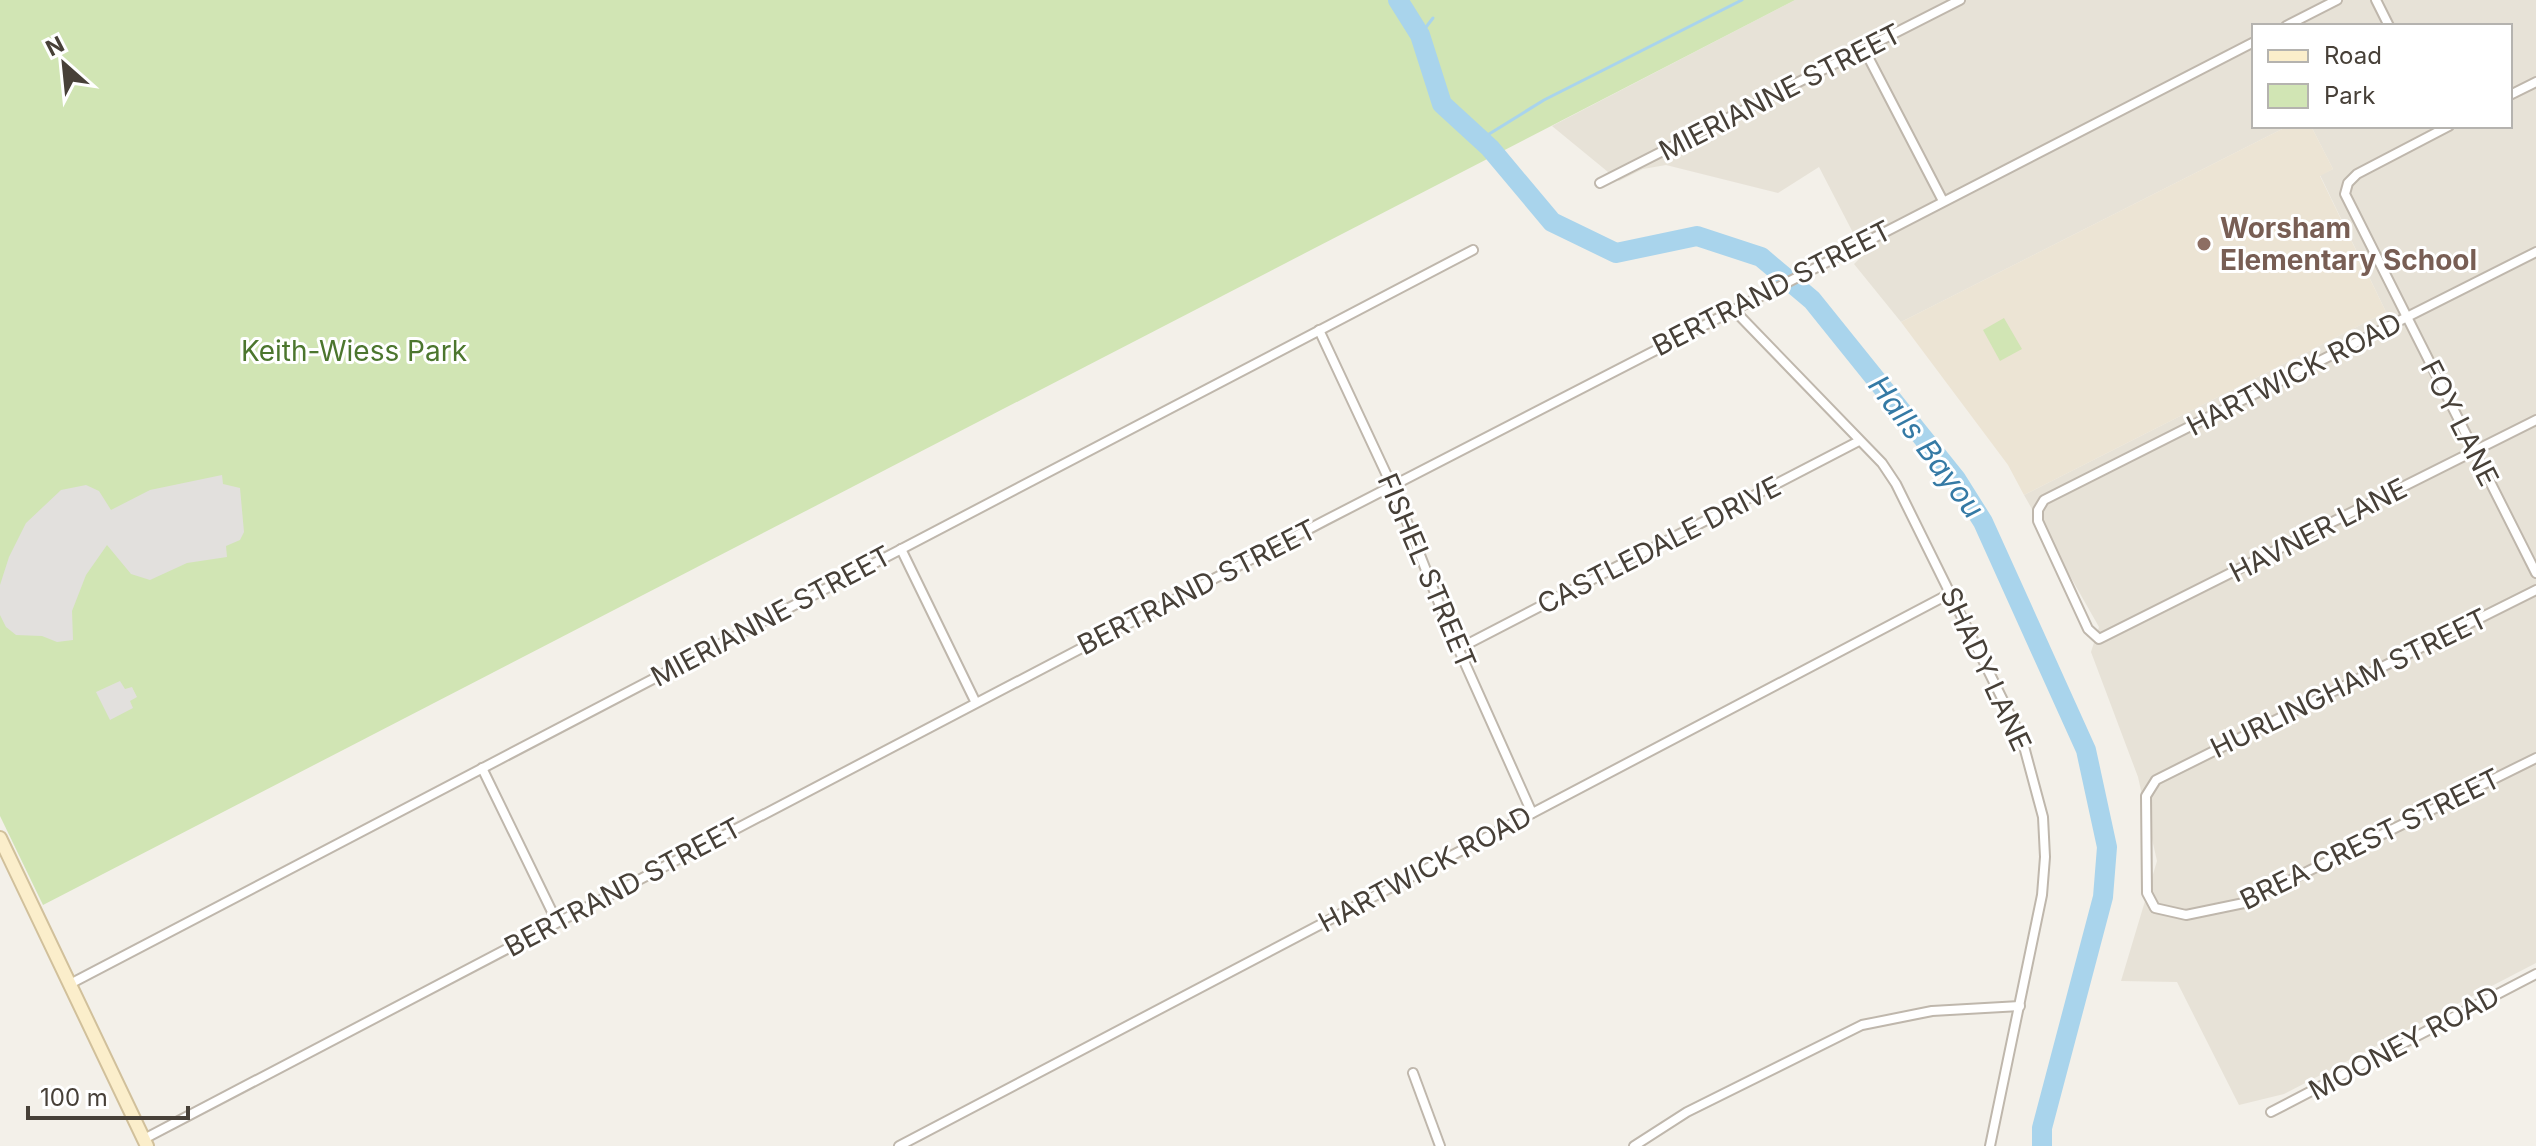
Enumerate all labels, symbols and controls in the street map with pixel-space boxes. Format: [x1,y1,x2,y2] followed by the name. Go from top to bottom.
[1653,16,1907,168] street label: MIERIANNE STREET
[24,24,104,104] north arrow
[2252,24,2512,128] legend
[42,31,68,62] text: N
[2324,41,2382,70] text: Road
[2324,81,2375,110] text: Park
[2220,211,2477,277] place label: Worsham Elementary School
[1647,213,1897,363] street label: BERTRAND STREET
[2195,235,2213,253] marker: Worsham Elementary School
[2181,305,2407,443] street label: HARTWICK ROAD
[241,334,467,368] park label: Keith-Wiess Park
[2414,354,2506,492] street label: FOY LANE
[1862,368,1992,525] water label: Halls Bayou
[1370,468,1484,674] street label: FISHEL STREET
[1531,469,1787,621] street label: CASTLEDALE DRIVE
[2224,471,2412,589] street label: HAVNER LANE
[1072,512,1322,662] street label: BERTRAND STREET
[645,538,897,694] street label: MIERIANNE STREET
[1933,581,2039,757] street label: SHADY LANE
[2205,601,2493,765] street label: HURLINGHAM STREET
[2234,761,2506,917] street label: BREA CREST STREET
[1313,798,1537,940] street label: HARTWICK ROAD
[499,810,747,964] street label: BERTRAND STREET
[2303,978,2505,1108] street label: MOONEY ROAD
[28,1070,188,1120] scale bar
[40,1083,108,1112] text: 100 m

